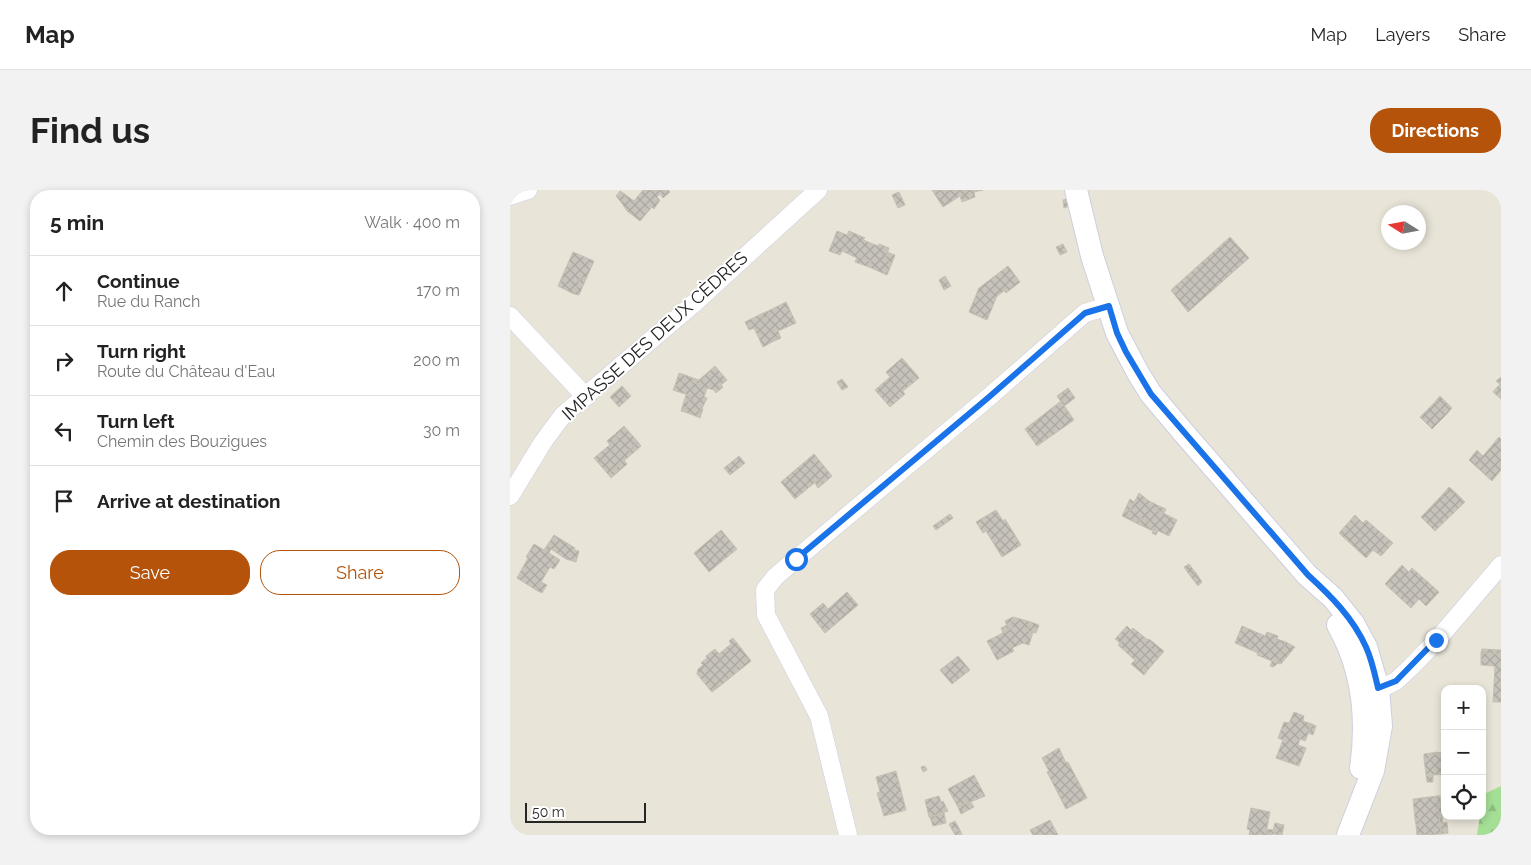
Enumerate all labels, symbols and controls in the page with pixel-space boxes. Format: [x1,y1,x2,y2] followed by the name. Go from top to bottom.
[25,20,75,49] text: Map
[1311,24,1347,45] text: Map
[1375,24,1430,45] text: Layers
[1458,24,1506,45] text: Share
[1370,108,1501,153] button: Directions
[30,110,150,151] text: Find us
[1381,205,1426,250] north arrow
[50,210,104,235] text: 5 min
[364,213,460,232] text: Walk · 400 m
[557,246,752,424] street label: IMPASSE DES DEUX CÈDRES
[97,270,180,292] text: Continue
[50,277,78,305] icon: ahead
[416,281,460,300] text: 170 m
[97,292,200,311] text: Rue du Ranch
[97,340,186,362] text: Turn right
[50,347,78,375] icon: right
[413,351,460,370] text: 200 m
[97,362,275,381] text: Route du Château d'Eau
[97,410,174,432] text: Turn left
[50,417,78,445] icon: left
[423,421,460,440] text: 30 m
[97,432,267,451] text: Chemin des Bouzigues
[50,487,78,515] icon: arrive
[97,490,281,512] text: Arrive at destination
[785,548,808,571] route start
[50,550,250,595] button: Save
[260,550,460,595] button: Share
[1425,629,1448,652] route end
[1441,685,1486,820] map controls
[1441,685,1486,730] button: +
[1441,730,1486,775] button: −
[1441,775,1486,820] button: locate
[525,800,646,823] scale bar
[532,804,565,820] text: 50 m

